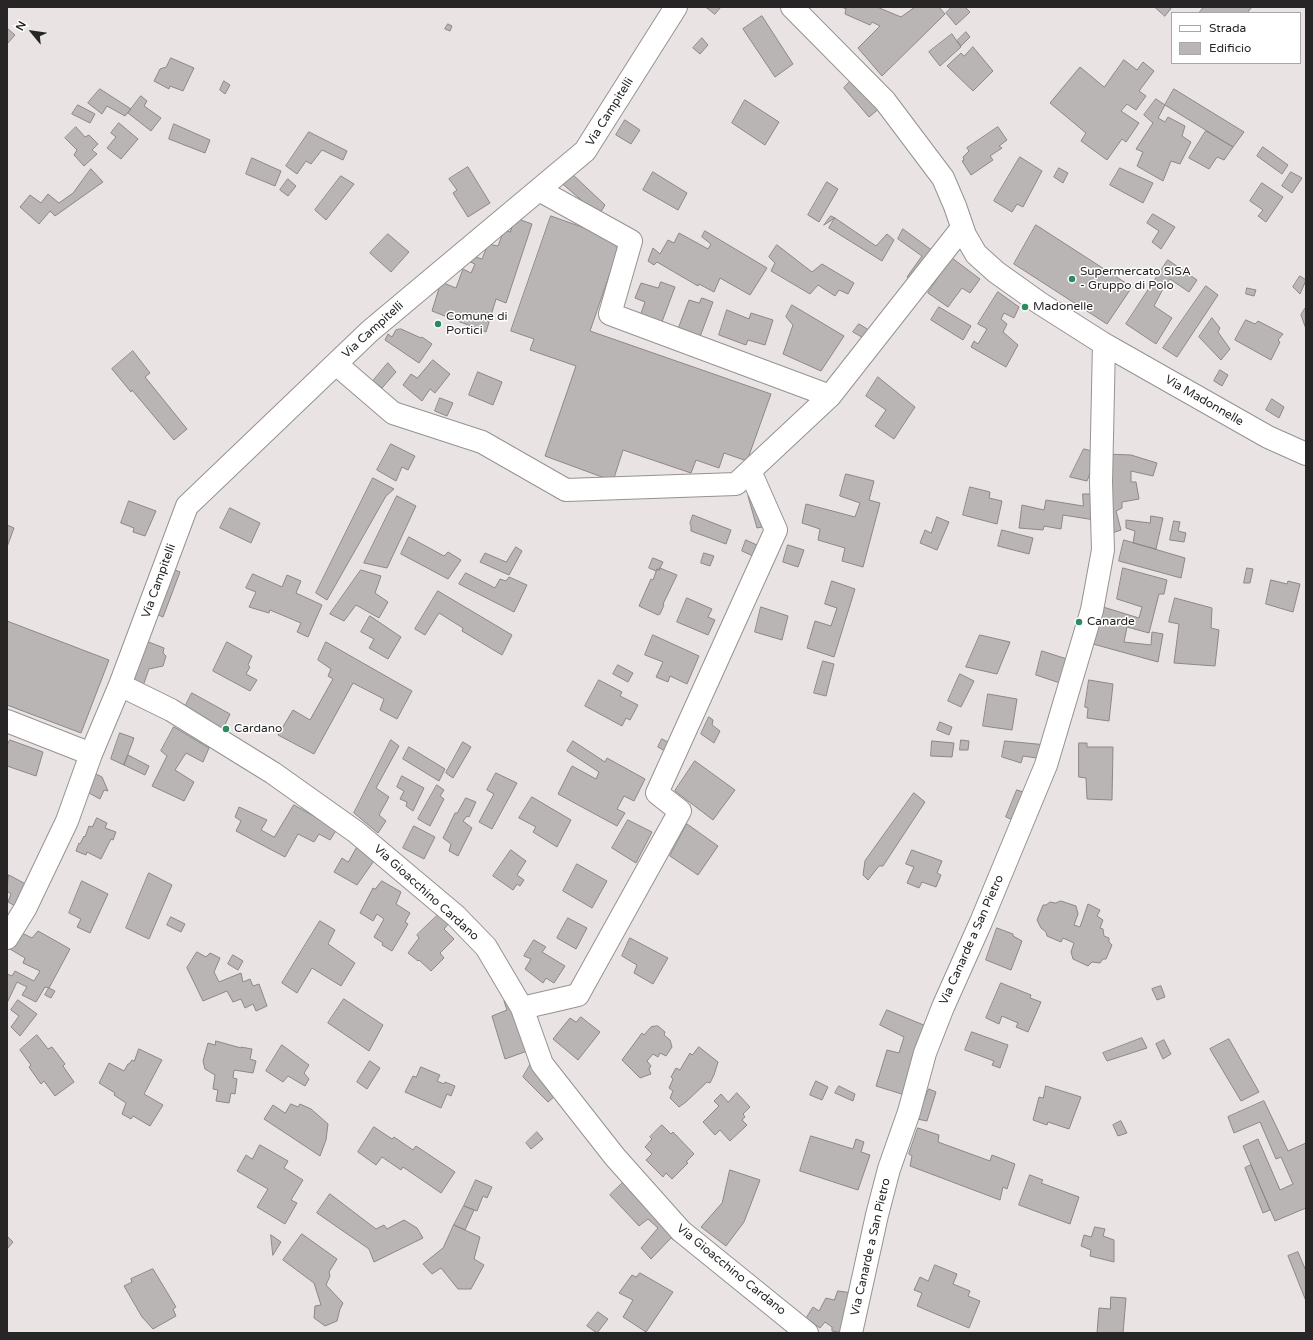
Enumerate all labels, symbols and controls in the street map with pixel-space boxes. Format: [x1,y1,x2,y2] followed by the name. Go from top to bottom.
[12,12,52,52] north arrow
[1171,12,1301,64] legend
[13,19,29,33] text: N
[1209,21,1246,35] text: Strada
[1209,41,1251,55] text: Edificio
[583,75,637,149] street label: Via Campitelli
[1080,265,1191,293] place label: Supermercato SISA - Gruppo di Polo
[1067,274,1077,284] marker: Supermercato SISA - Gruppo di Polo
[339,299,407,361] street label: Via Campitelli
[1033,300,1093,314] place label: Madonelle
[1020,302,1030,312] marker: Madonelle
[446,310,507,338] place label: Comune di Portici
[433,319,443,329] marker: Comune di Portici
[1162,373,1246,429] street label: Via Madonnelle
[139,542,179,620] street label: Via Campitelli
[1087,615,1135,629] place label: Canarde
[1074,617,1084,627] marker: Canarde
[234,722,282,736] place label: Cardano
[221,724,231,734] marker: Cardano
[371,842,481,944] street label: Via Gioacchino Cardano
[937,873,1007,1007] street label: Via Canarde a San Pietro
[848,1177,894,1317] street label: Via Canarde a San Pietro
[673,1221,789,1319] street label: Via Gioacchino Cardano

